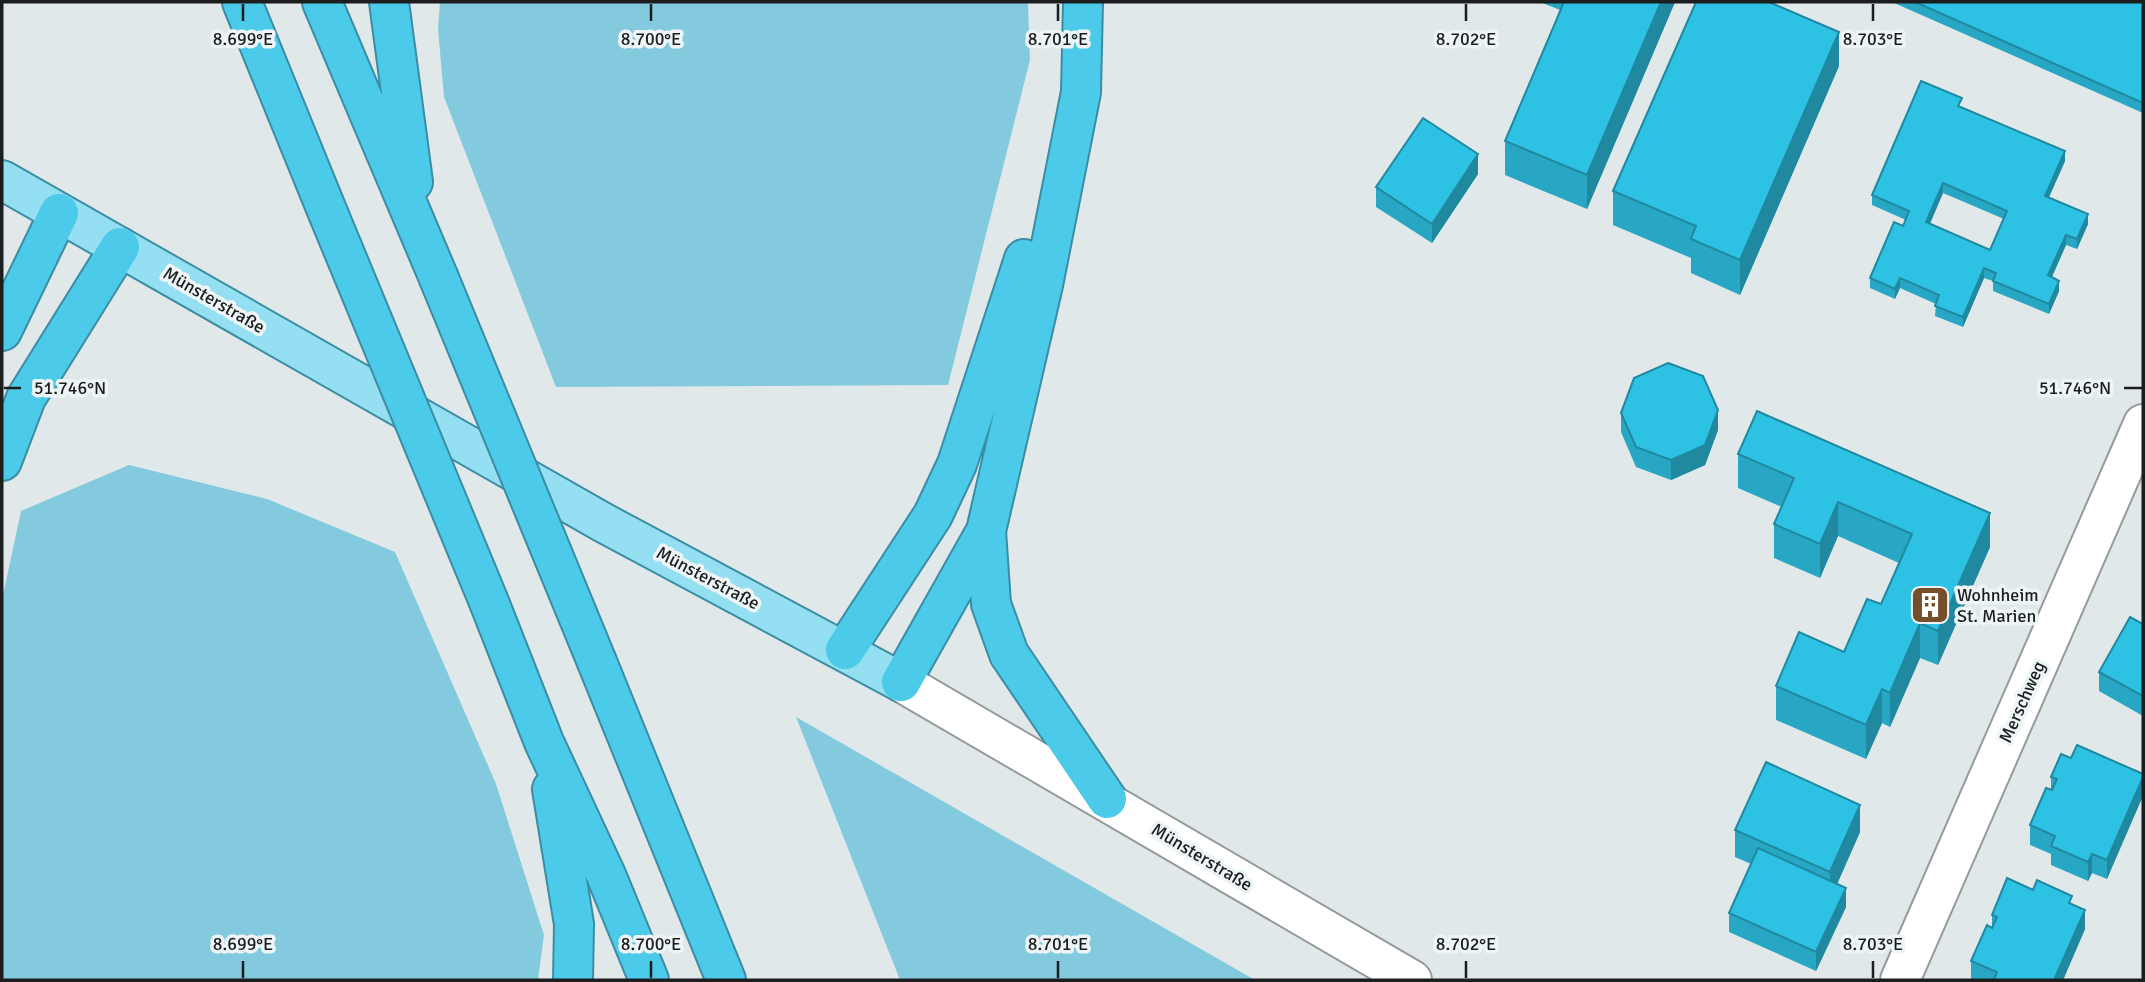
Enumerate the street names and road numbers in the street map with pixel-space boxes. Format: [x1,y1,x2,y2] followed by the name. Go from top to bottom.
[159,262,269,338] street label: Münsterstraße
[653,542,763,614] street label: Münsterstraße
[1994,658,2050,746] street label: Merschweg
[1148,818,1256,896] street label: Münsterstraße

